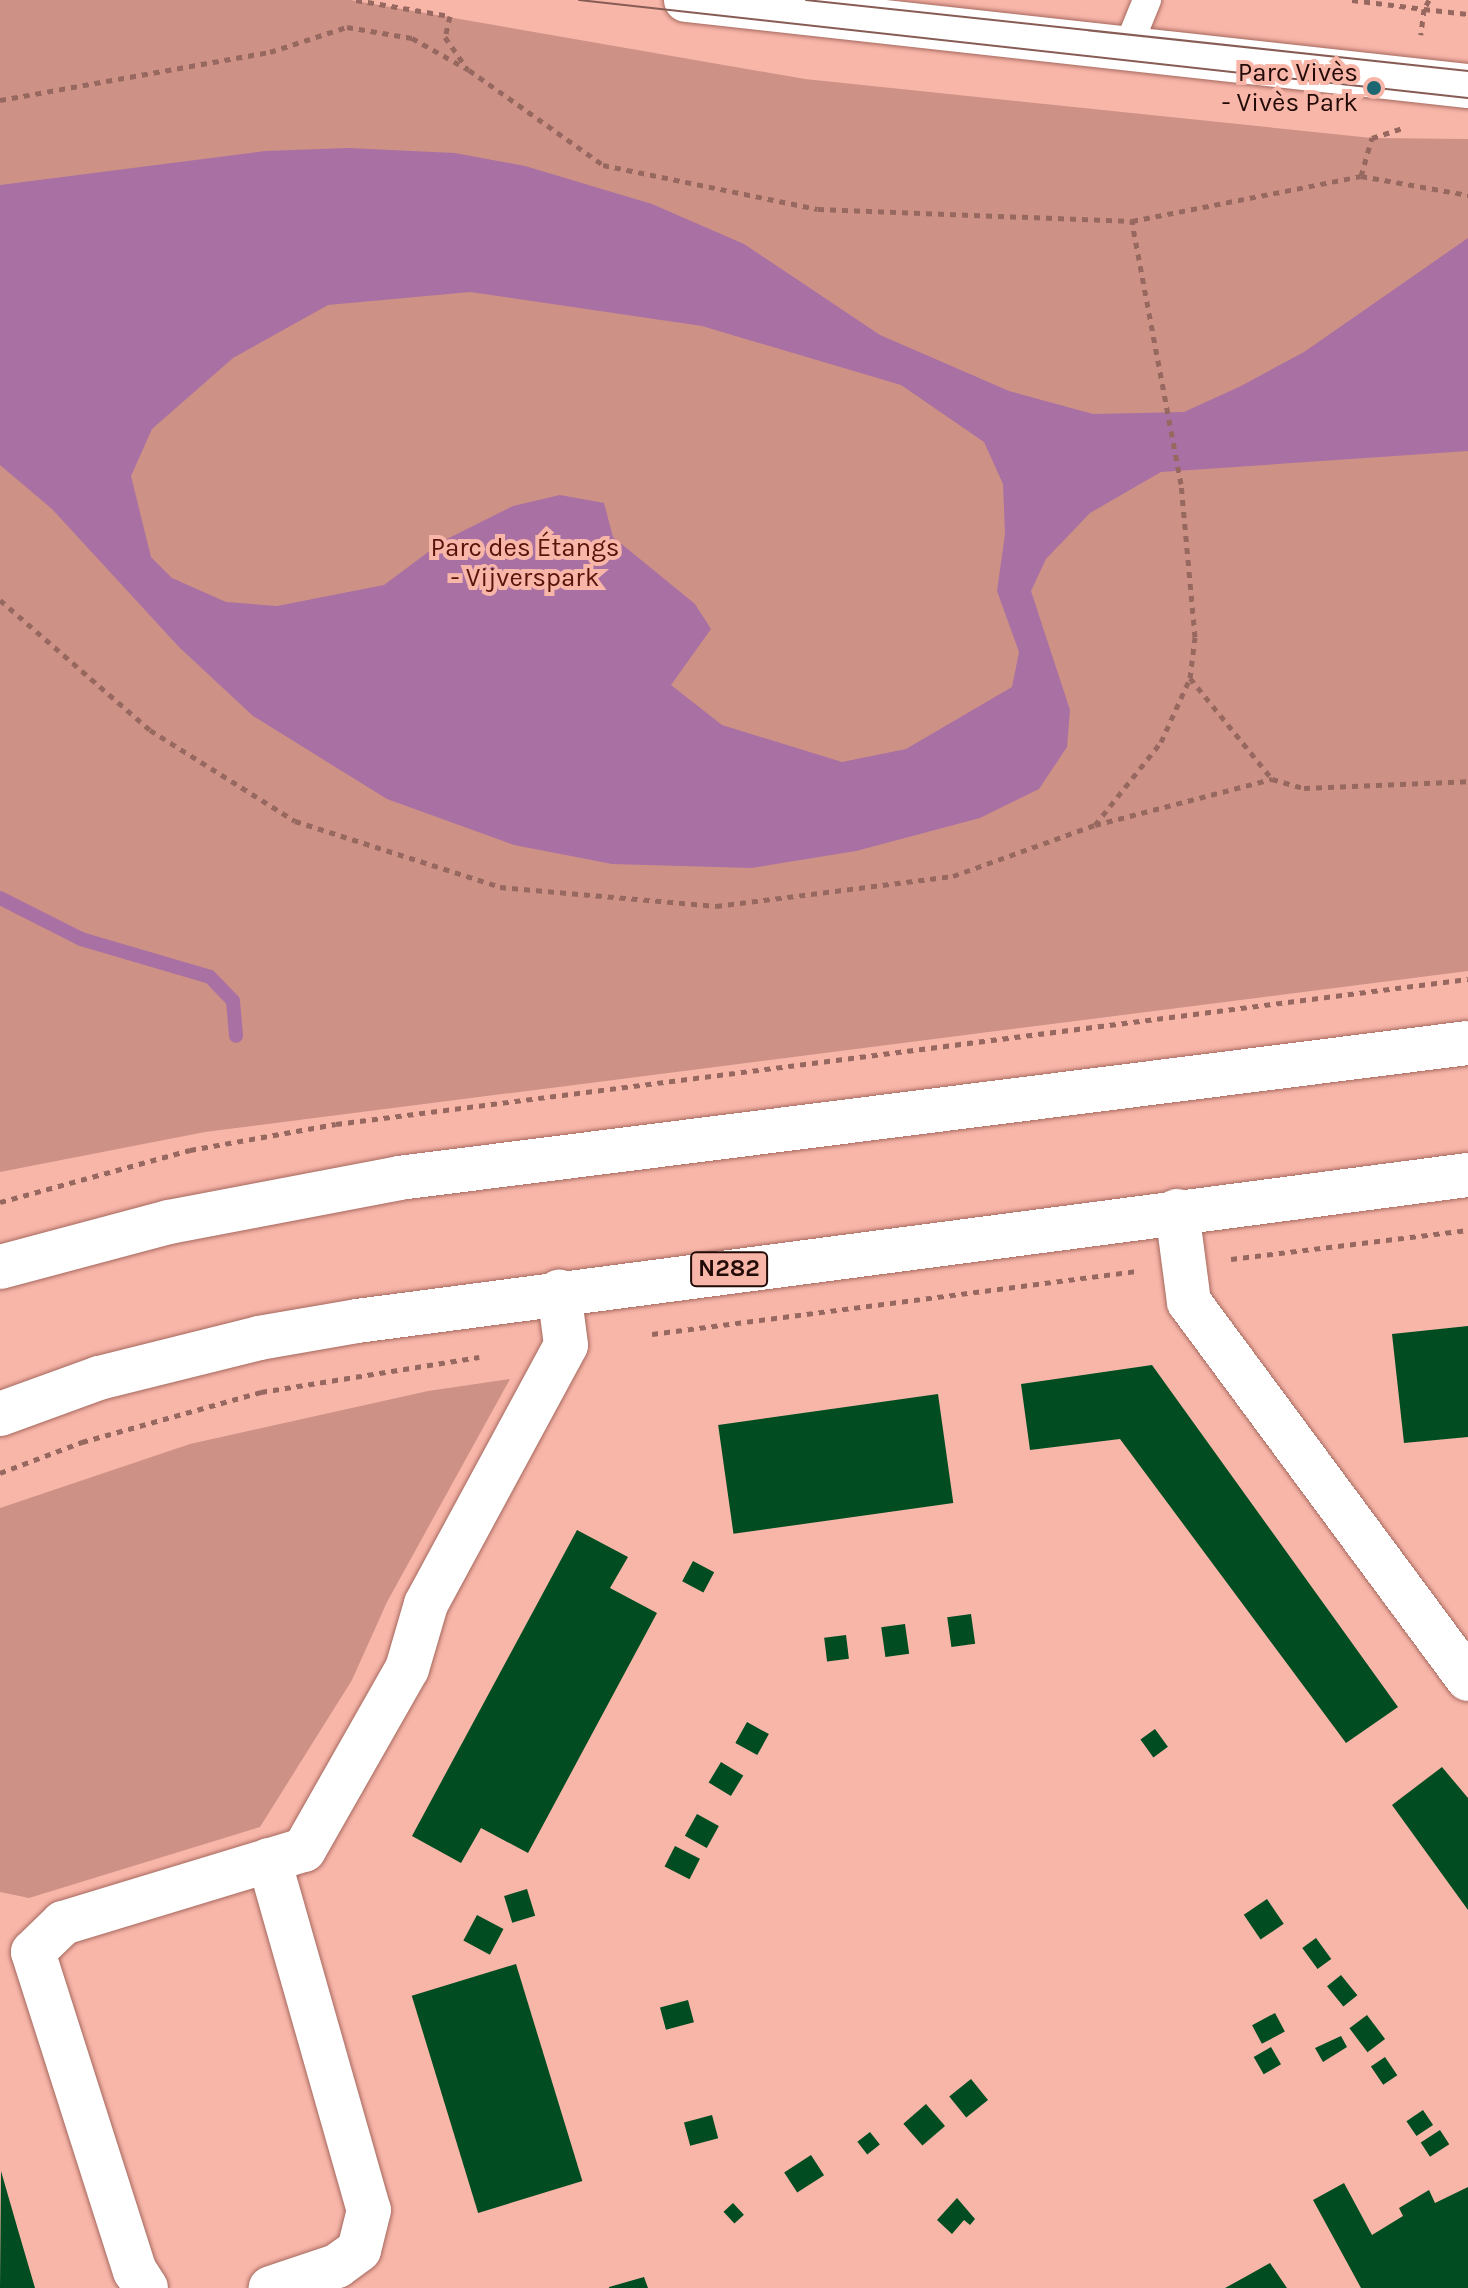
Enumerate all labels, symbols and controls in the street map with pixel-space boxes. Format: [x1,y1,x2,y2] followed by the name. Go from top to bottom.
[1221,57,1358,118] place label: Parc Vivès - Vivès Park
[1365,79,1383,97] marker: Parc Vivès - Vivès Park
[430,532,620,594] park label: Parc des Étangs - Vijverspark
[689,1249,769,1289] road number: N282

